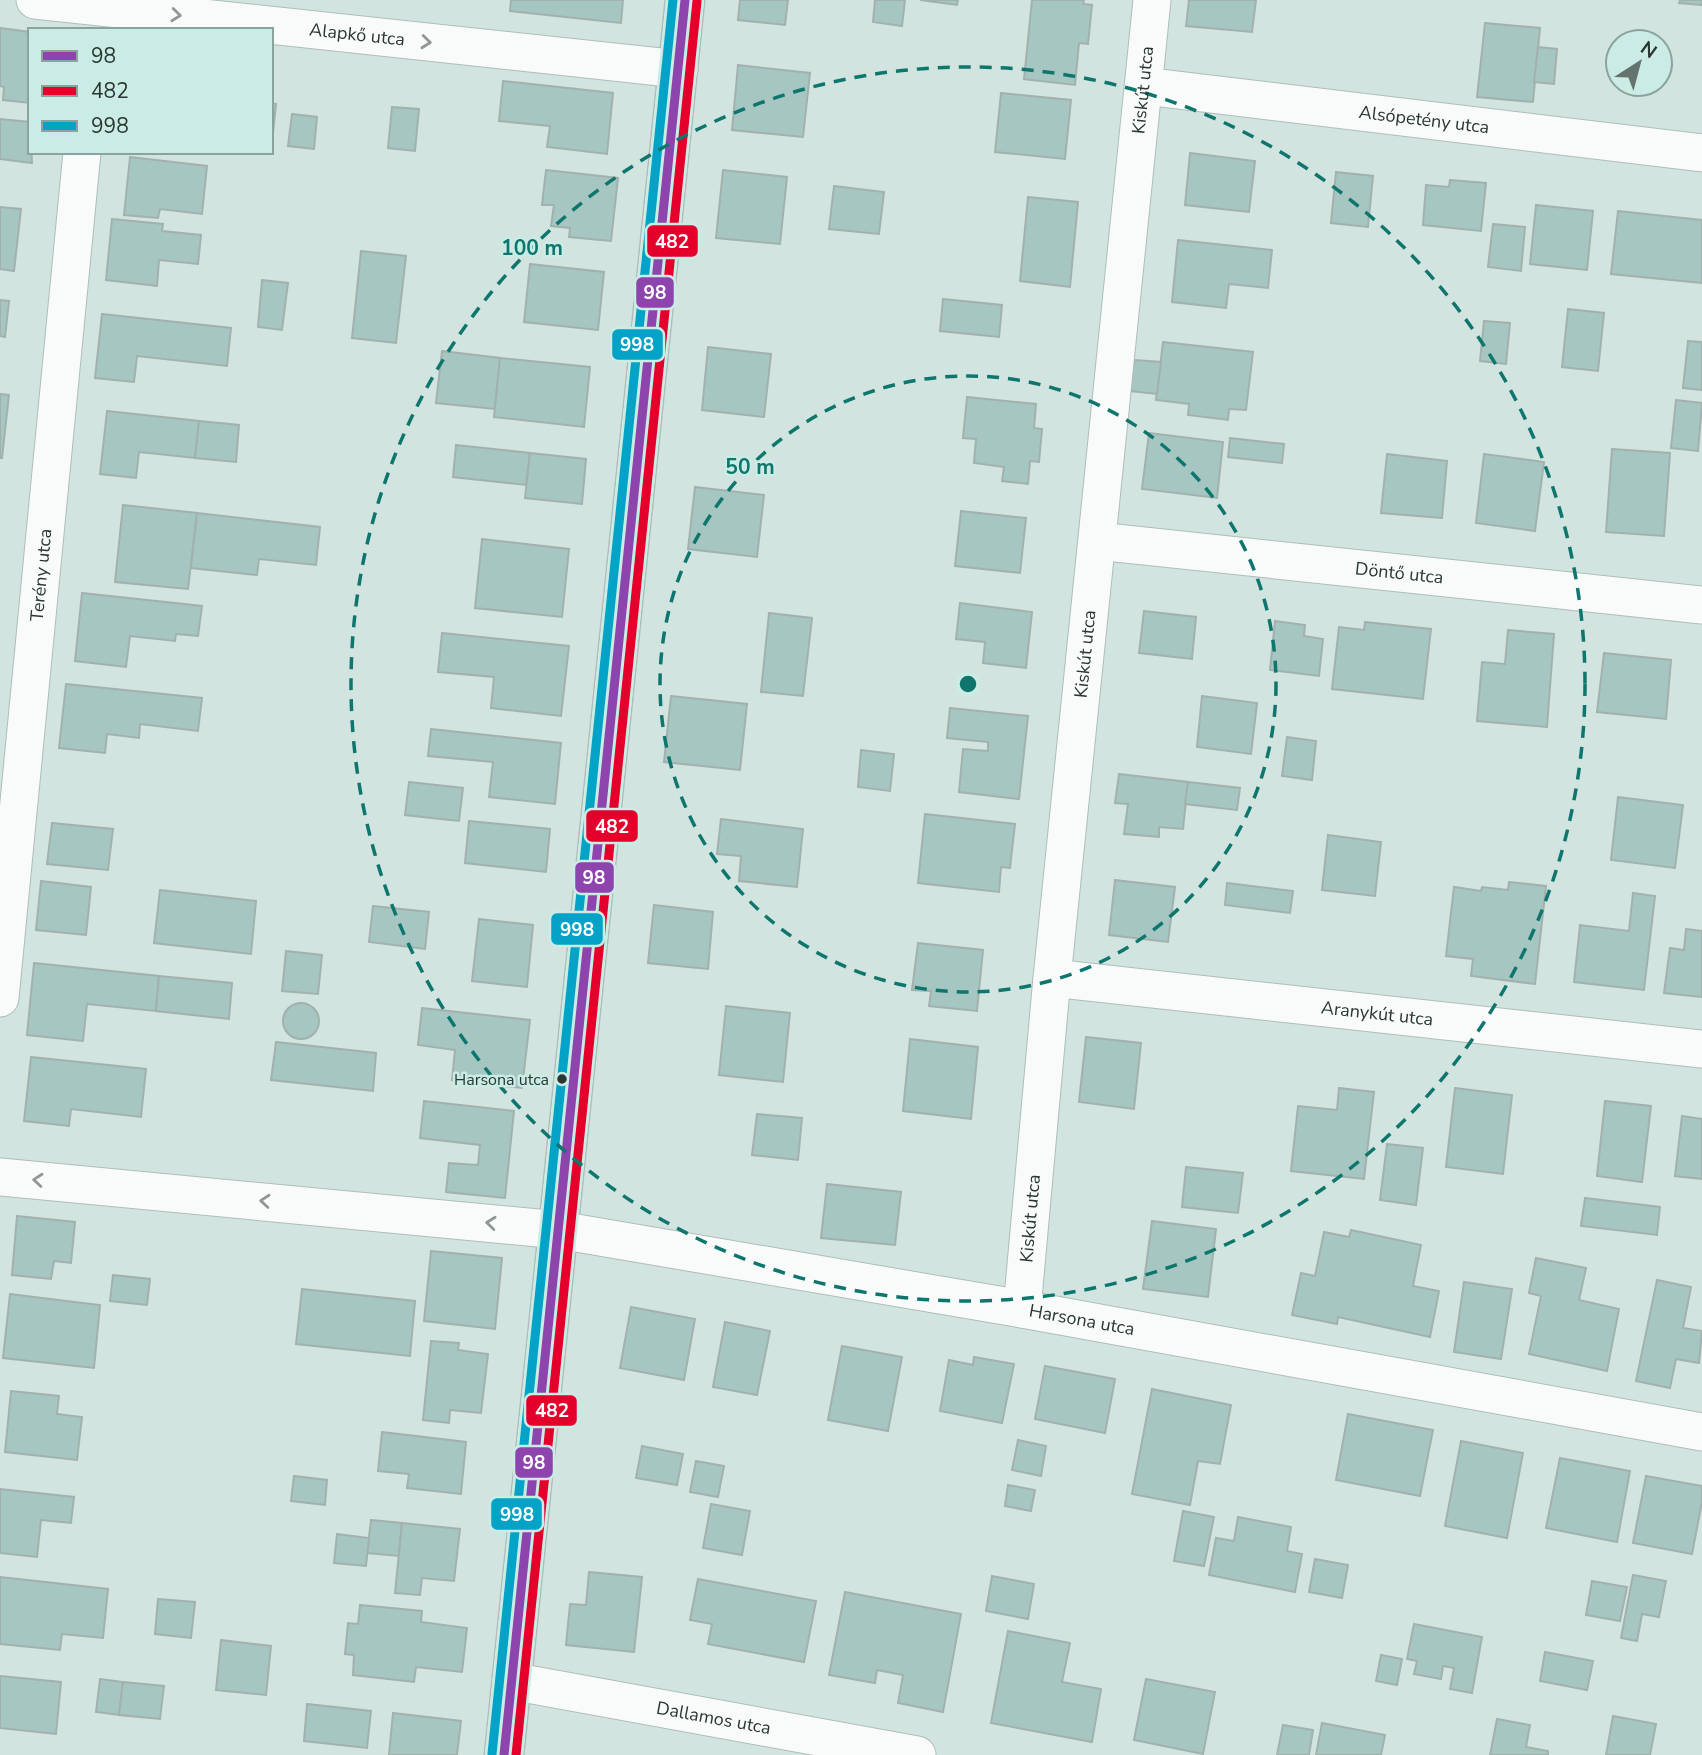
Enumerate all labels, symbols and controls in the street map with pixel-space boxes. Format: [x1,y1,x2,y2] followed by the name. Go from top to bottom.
[170,7,181,22] one-way arrow
[308,17,406,52] street label: Alapkő utca
[28,28,273,154] legend
[1604,28,1674,98] north arrow
[420,35,432,50] one-way arrow
[1635,35,1662,65] text: N
[91,42,116,70] text: 98
[1126,45,1159,135] street label: Kiskút utca
[91,77,129,105] text: 482
[1357,100,1491,139] street label: Alsópetény utca
[91,112,129,140] text: 998
[646,224,699,258] line badge: 482
[655,229,689,255] text: 482
[501,234,563,262] text: 100 m
[635,276,675,309] line badge: 98
[644,280,666,306] text: 98
[611,328,664,361] line badge: 998
[620,332,654,358] text: 998
[725,453,775,481] text: 50 m
[25,527,57,623] street label: Terény utca
[1354,556,1445,590] street label: Döntő utca
[1069,609,1102,699] street label: Kiskút utca
[956,672,980,696] centre of rings
[585,809,639,843] line badge: 482
[595,814,629,840] text: 482
[574,861,615,894] line badge: 98
[583,865,605,891] text: 98
[550,912,604,946] line badge: 998
[560,917,594,943] text: 998
[1320,995,1434,1032] street label: Aranykút utca
[454,1069,549,1091] place label: Harsona utca
[555,1072,569,1086] marker: Harsona utca
[33,1173,44,1188] one-way arrow
[1014,1173,1046,1263] street label: Kiskút utca
[259,1194,271,1209] one-way arrow
[486,1216,497,1231] one-way arrow
[1027,1299,1137,1341] street label: Harsona utca
[525,1394,578,1427] line badge: 482
[535,1398,569,1424] text: 482
[514,1446,554,1479] line badge: 98
[523,1450,545,1476] text: 98
[490,1497,543,1531] line badge: 998
[500,1502,534,1528] text: 998
[654,1696,773,1740] street label: Dallamos utca

